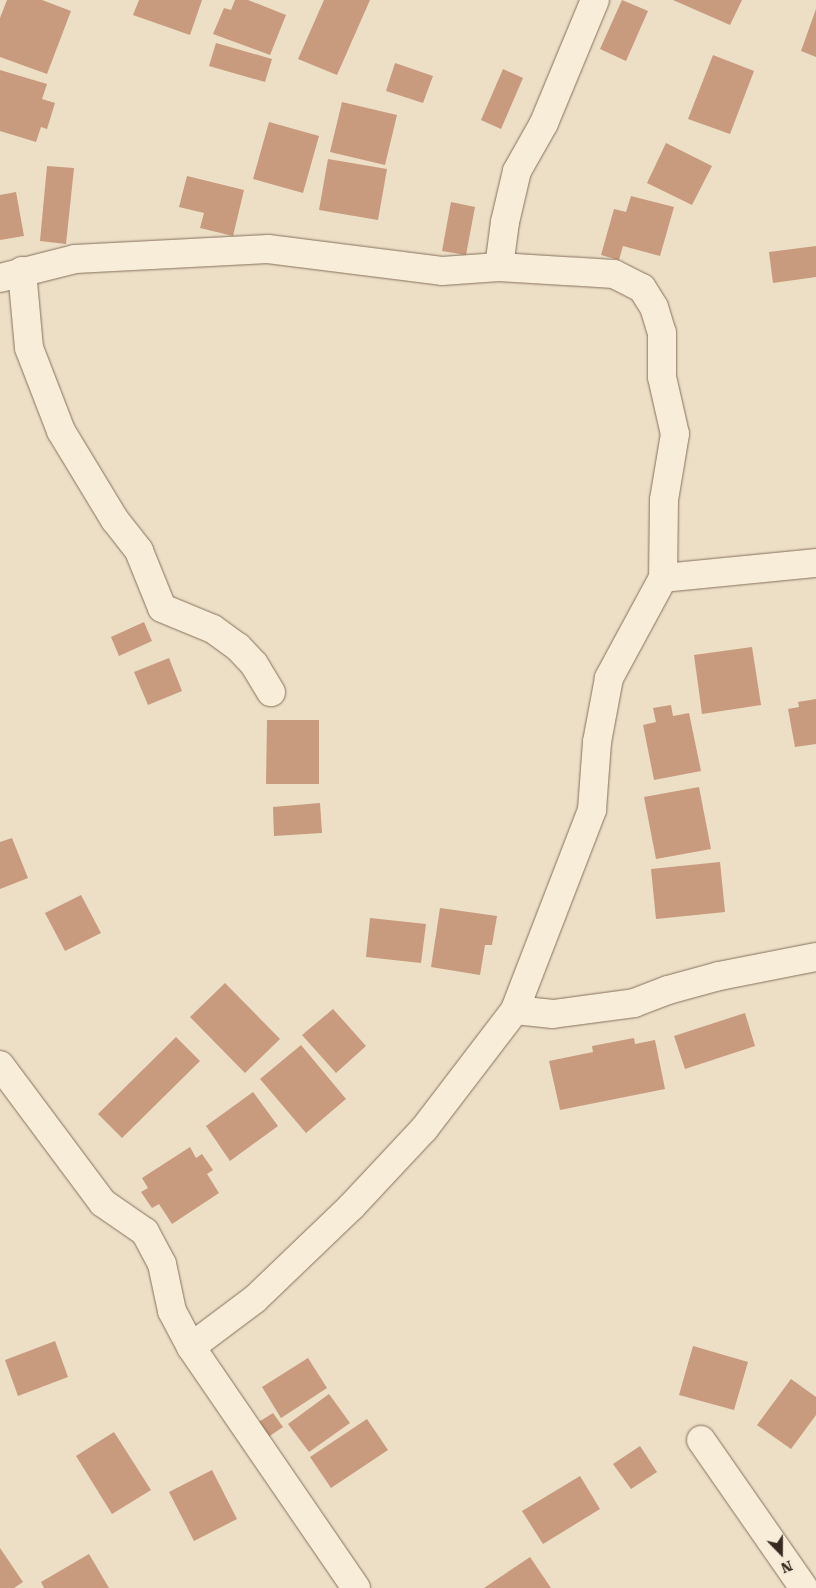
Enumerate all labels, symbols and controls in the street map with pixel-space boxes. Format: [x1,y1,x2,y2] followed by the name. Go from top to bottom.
[756,1528,806,1578] north arrow
[779,1557,795,1576] text: N

